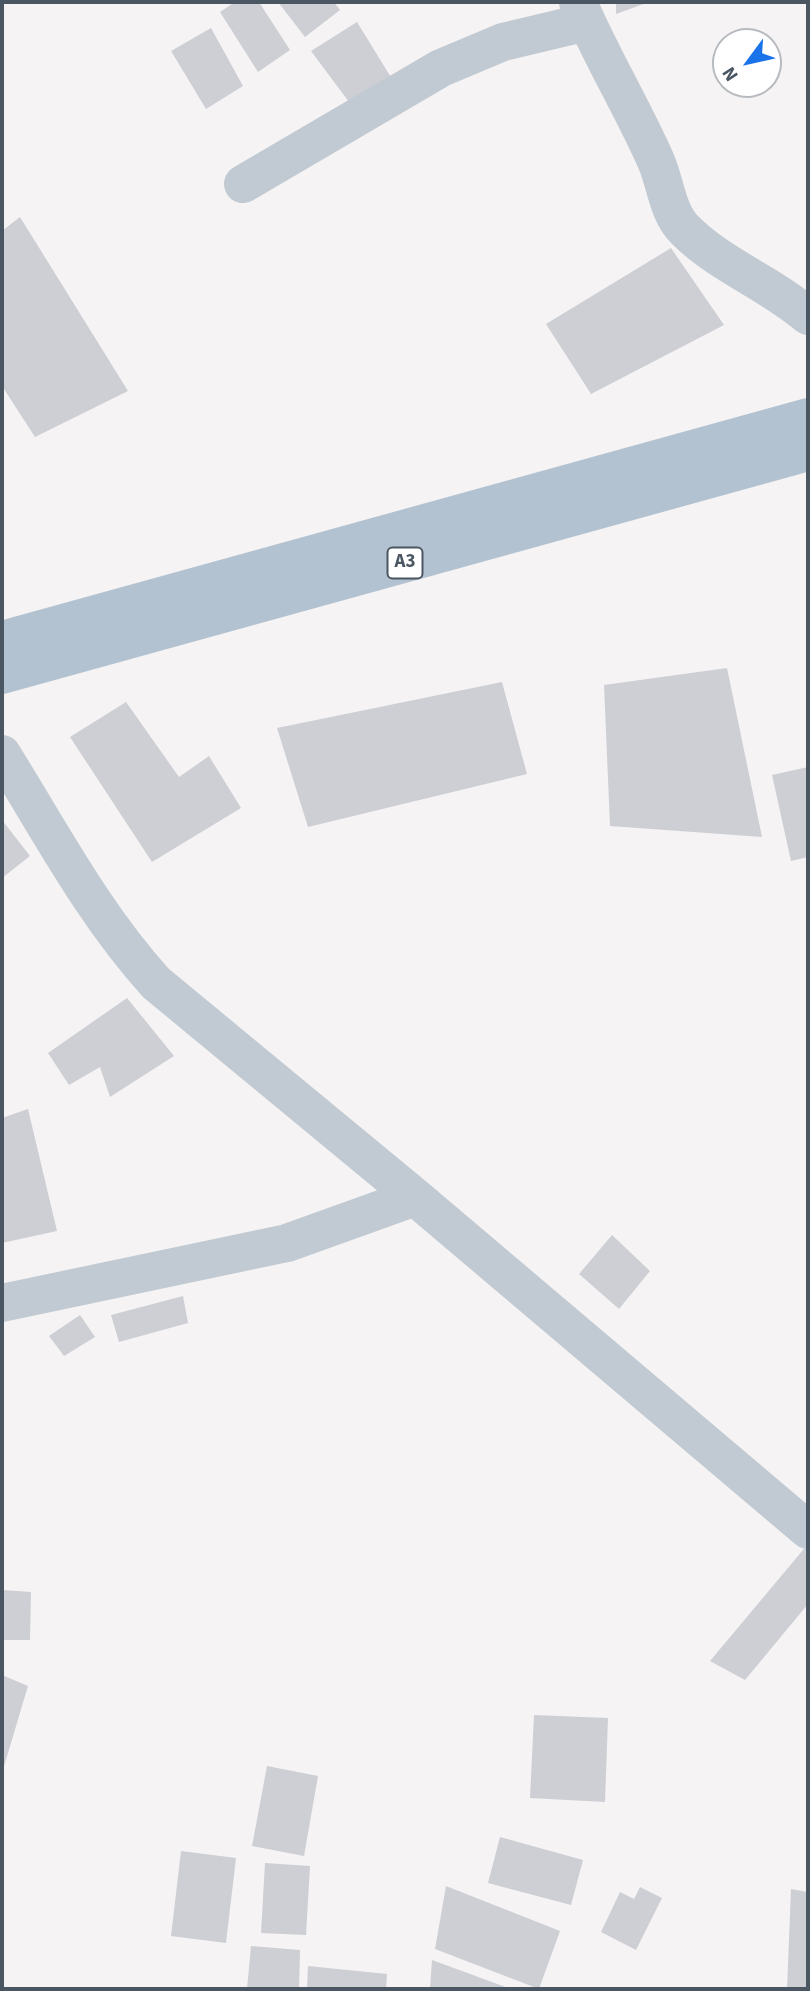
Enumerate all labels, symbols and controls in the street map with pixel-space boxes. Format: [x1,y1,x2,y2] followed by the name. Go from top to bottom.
[712,28,782,98] north arrow
[716,61,745,86] text: N
[388,548,422,578] road number: A3

